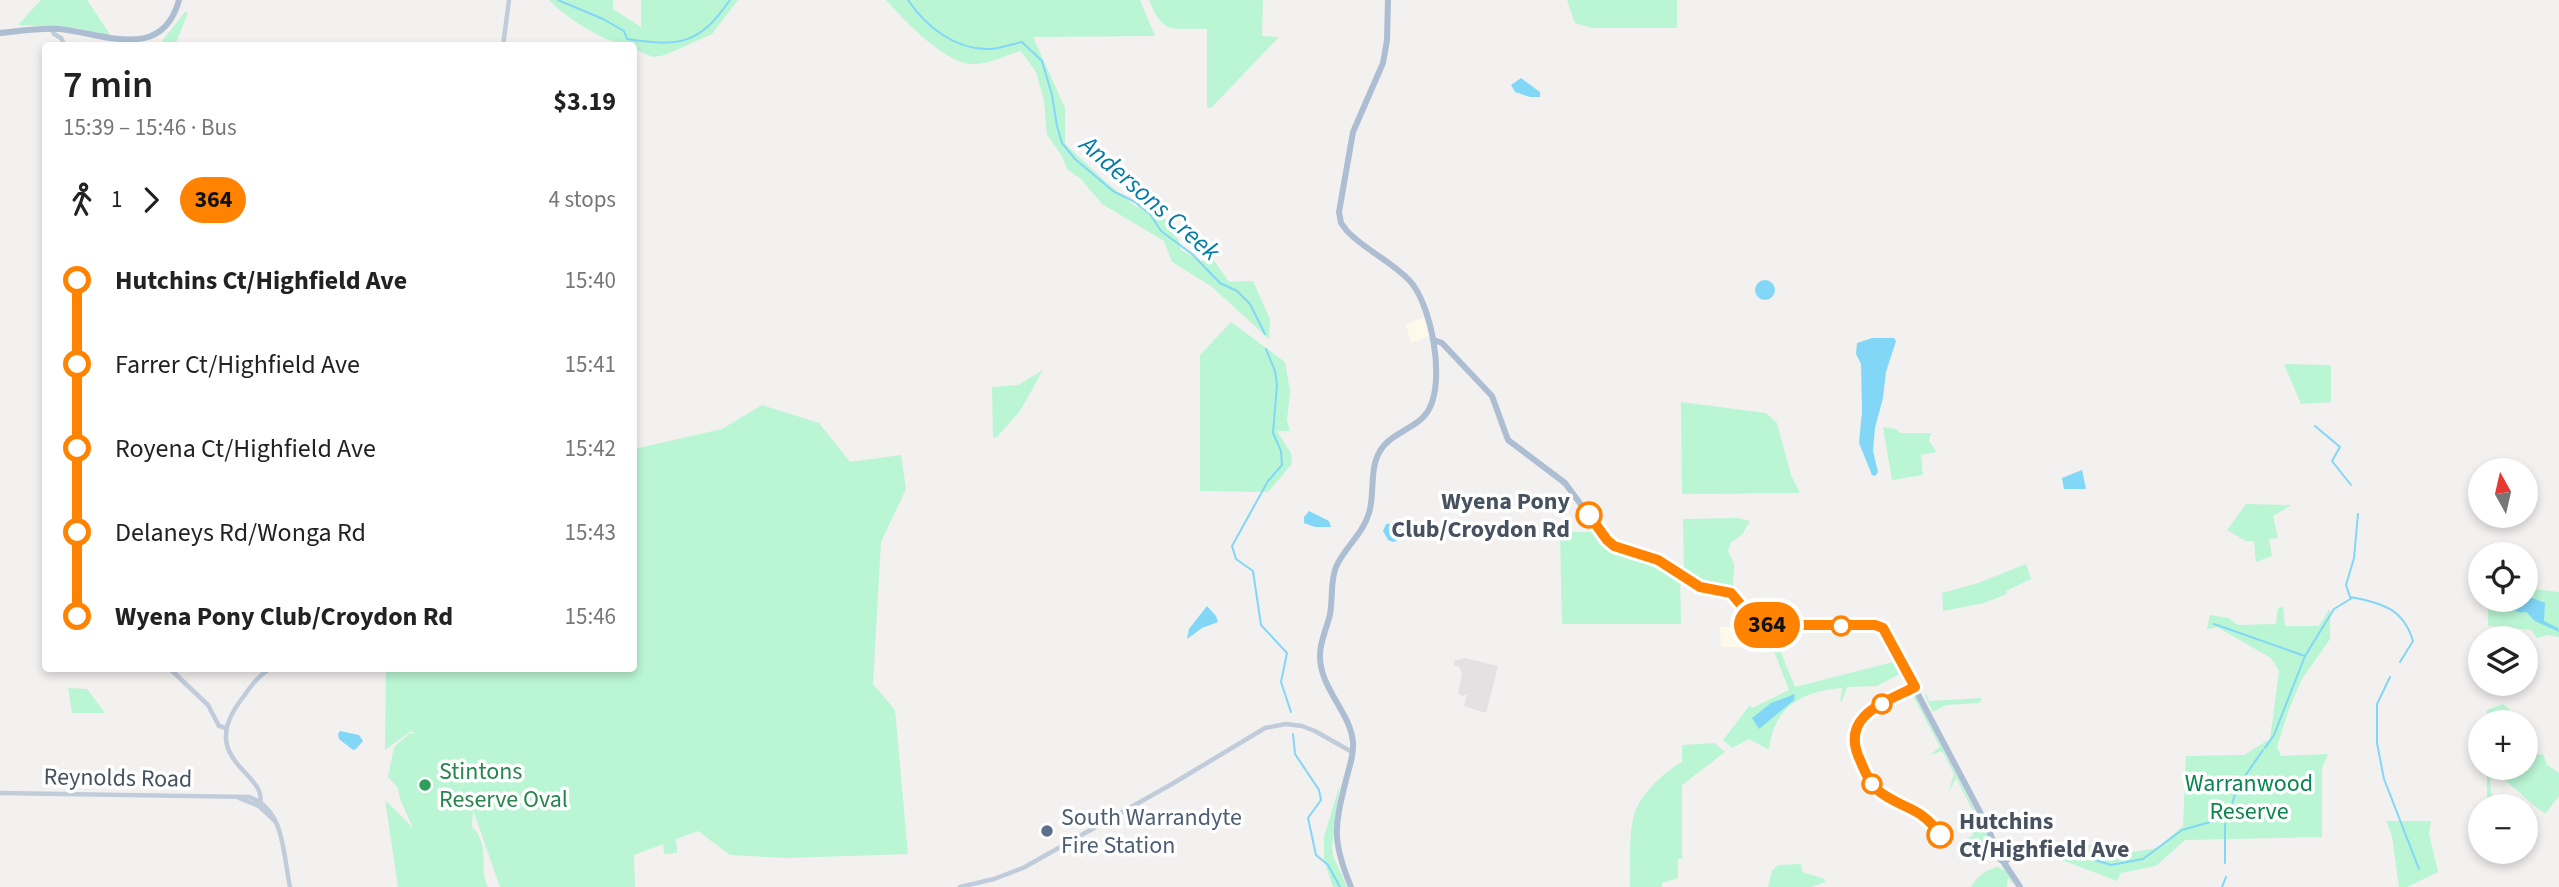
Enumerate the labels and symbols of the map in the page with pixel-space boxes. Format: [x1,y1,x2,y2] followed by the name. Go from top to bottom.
[1070,125,1229,270] water label: Andersons Creek
[2468,458,2538,528] north arrow
[1391,484,1570,547] place label: Wyena Pony Club/Croydon Rd
[1576,502,1602,528] marker: Wyena Pony Club/Croydon Rd
[1727,602,1807,648] line badge: 364
[1831,616,1851,636] unlabelled marker
[1872,694,1892,714] unlabelled marker
[439,754,568,817] place label: Stintons Reserve Oval
[43,759,193,797] street label: Reynolds Road
[2185,766,2313,829] park label: Warranwood Reserve
[1862,774,1882,794] unlabelled marker
[417,777,433,793] marker: Stintons Reserve Oval
[1061,800,1242,863] place label: South Warrandyte Fire Station
[1959,804,2129,867] place label: Hutchins Ct/Highfield Ave
[1927,822,1953,848] marker: Hutchins Ct/Highfield Ave
[1039,823,1055,839] marker: South Warrandyte Fire Station

